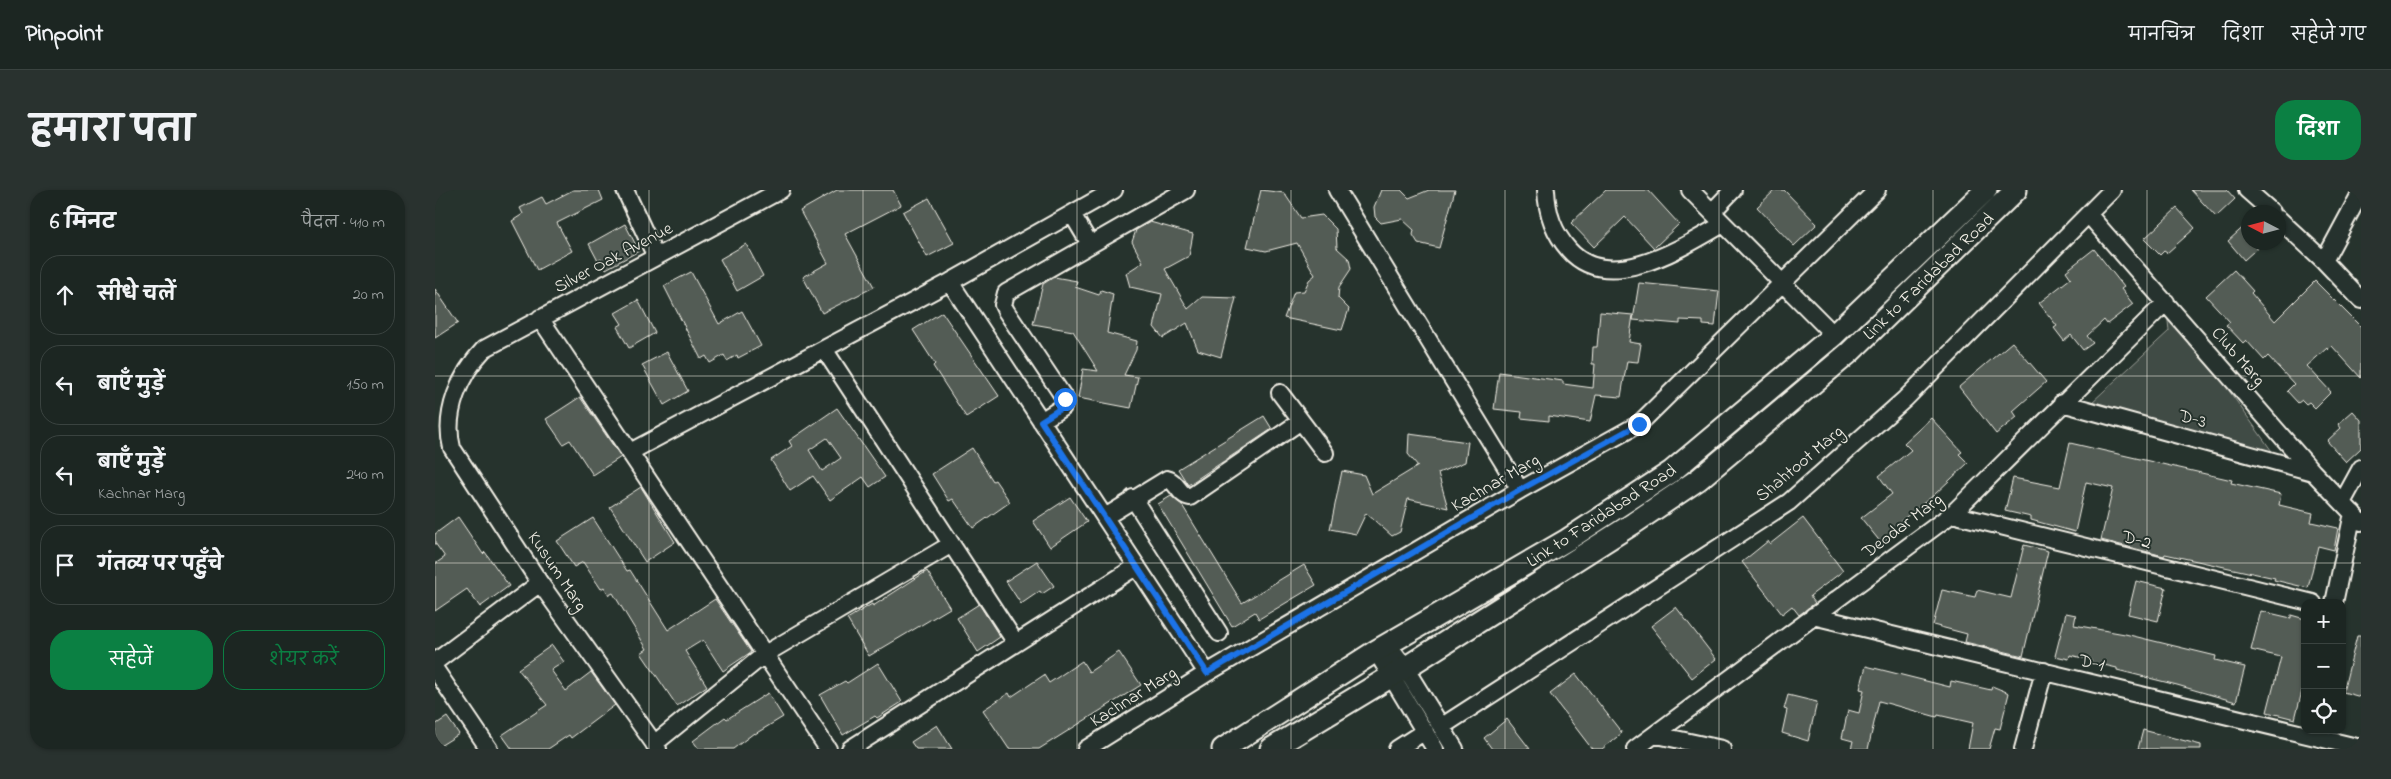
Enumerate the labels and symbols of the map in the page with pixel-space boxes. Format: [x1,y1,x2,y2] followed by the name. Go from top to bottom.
[2241,205,2286,250] north arrow
[1858,208,2001,347] street label: Link to Faridabad Road
[550,216,679,301] street label: Silver Oak Avenue
[2203,322,2271,393] street label: Club Marg
[1054,388,1077,411] route start
[2175,404,2209,436] street label: D-3
[1628,413,1651,436] route end
[1751,420,1851,510] street label: Shahtoot Marg
[1447,448,1545,520] street label: Kachnar Marg
[1522,458,1682,575] street label: Link to Faridabad Road
[1857,488,1950,567] street label: Deodar Marg
[2118,525,2154,557] street label: D-2
[519,527,593,618] street label: Kusum Marg
[2075,648,2107,680] street label: D-1
[1086,661,1183,736] street label: Kachnar Marg

